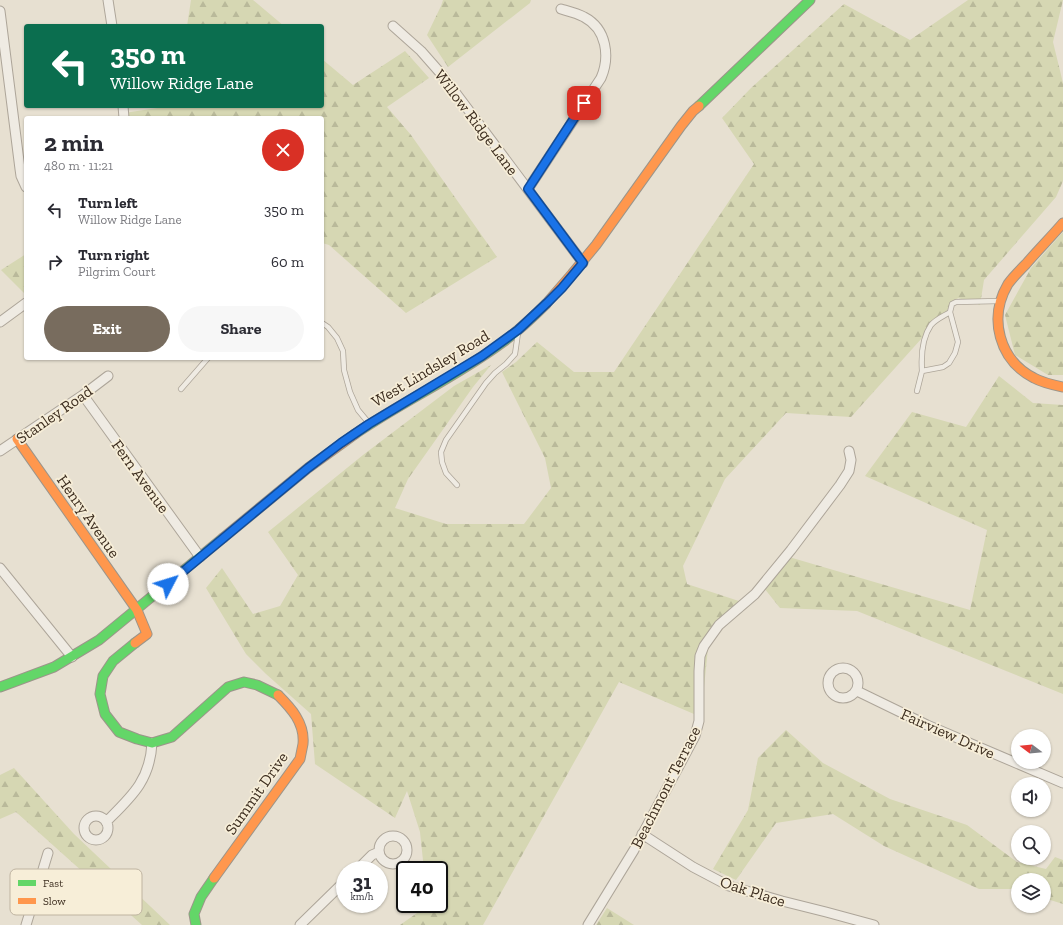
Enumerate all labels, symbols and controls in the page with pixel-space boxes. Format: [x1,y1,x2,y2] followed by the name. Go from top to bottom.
[110,38,185,71] text: 350 m
[44,40,96,92] icon: left
[431,66,523,179] street label: Willow Ridge Lane
[110,72,253,94] text: Willow Ridge Lane
[567,86,601,120] pin
[573,92,595,114] icon: arrive
[44,128,104,157] text: 2 min
[262,129,304,171] button: close
[44,158,113,173] text: 480 m · 11:21
[78,194,138,212] text: Turn left
[44,199,66,221] icon: left
[264,201,304,219] text: 350 m
[78,212,182,227] text: Willow Ridge Lane
[78,246,149,264] text: Turn right
[44,251,66,273] icon: right
[271,253,304,271] text: 60 m
[78,264,156,279] text: Pilgrim Court
[44,306,170,352] button: Exit
[178,306,304,352] button: Share
[368,326,493,411] street label: West Lindsley Road
[13,381,96,448] street label: Stanley Road
[108,436,174,517] street label: Fern Avenue
[53,471,124,561] street label: Henry Avenue
[147,563,189,605] position arrow
[898,704,998,763] street label: Fairview Drive
[627,723,704,851] street label: Beachmont Terrace
[1011,729,1051,769] north arrow
[1011,729,1051,913] map controls
[221,748,292,838] street label: Summit Drive
[1011,777,1051,817] button: sound
[1011,825,1051,865] button: search
[396,861,448,913] speed limit sign: 40
[10,869,142,915] legend
[353,870,371,894] text: 31
[718,872,788,911] street label: Oak Place
[1011,873,1051,913] button: layers
[43,877,64,890] text: Fast
[351,891,373,903] text: km/h
[43,895,66,908] text: Slow

